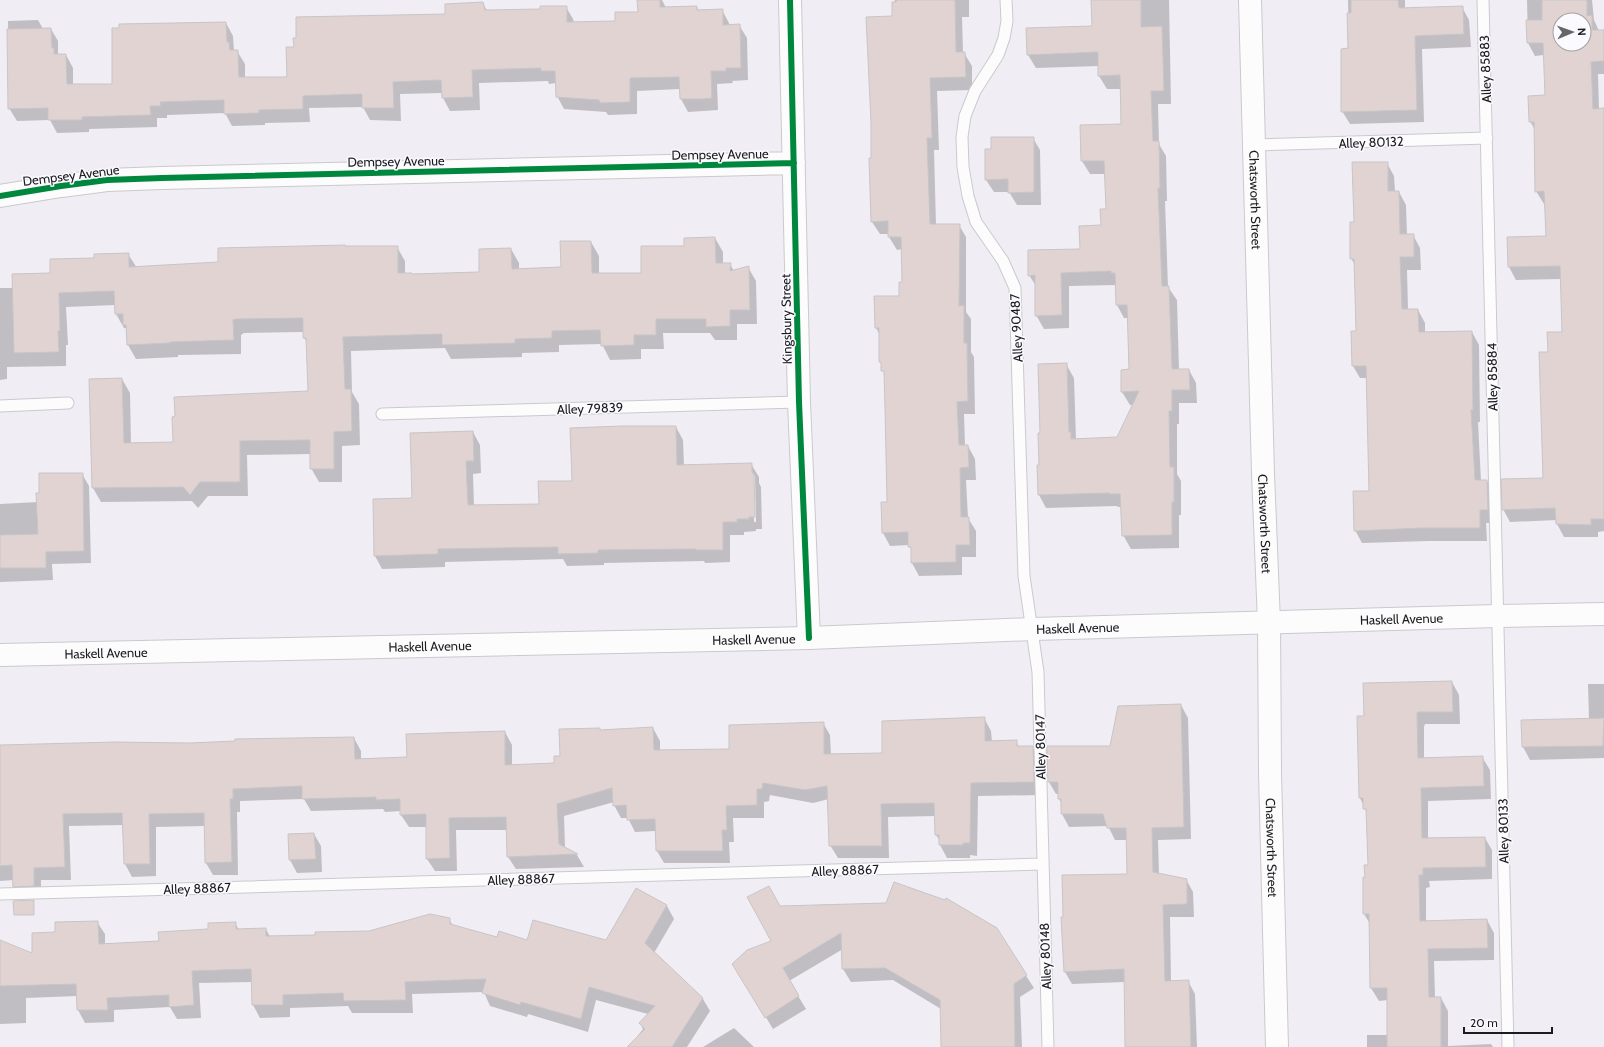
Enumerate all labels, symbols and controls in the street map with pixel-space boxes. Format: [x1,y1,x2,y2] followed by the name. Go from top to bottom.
[1552,12,1592,52] north arrow
[1575,28,1589,36] text: N
[1476,35,1494,103] street label: Alley 85883
[1338,133,1404,151] street label: Alley 80132
[671,145,769,163] street label: Dempsey Avenue
[1246,150,1265,250] street label: Chatsworth Street
[347,152,445,170] street label: Dempsey Avenue
[22,161,121,189] street label: Dempsey Avenue
[777,273,795,364] street label: Kingsbury Street
[1006,293,1026,363] street label: Alley 90487
[1483,342,1501,411] street label: Alley 85884
[557,399,623,417] street label: Alley 79839
[1255,474,1275,574] street label: Chatsworth Street
[1360,610,1444,628] street label: Haskell Avenue
[1036,619,1120,637] street label: Haskell Avenue
[712,630,796,648] street label: Haskell Avenue
[388,637,472,655] street label: Haskell Avenue
[64,644,148,662] street label: Haskell Avenue
[1031,714,1049,780] street label: Alley 80147
[1263,798,1281,898] street label: Chatsworth Street
[1494,798,1512,864] street label: Alley 80133
[811,861,879,879] street label: Alley 88867
[487,870,555,888] street label: Alley 88867
[163,879,231,897] street label: Alley 88867
[1036,922,1054,990] street label: Alley 80148
[1464,1009,1552,1035] scale bar
[1470,1015,1498,1030] text: 20 m

